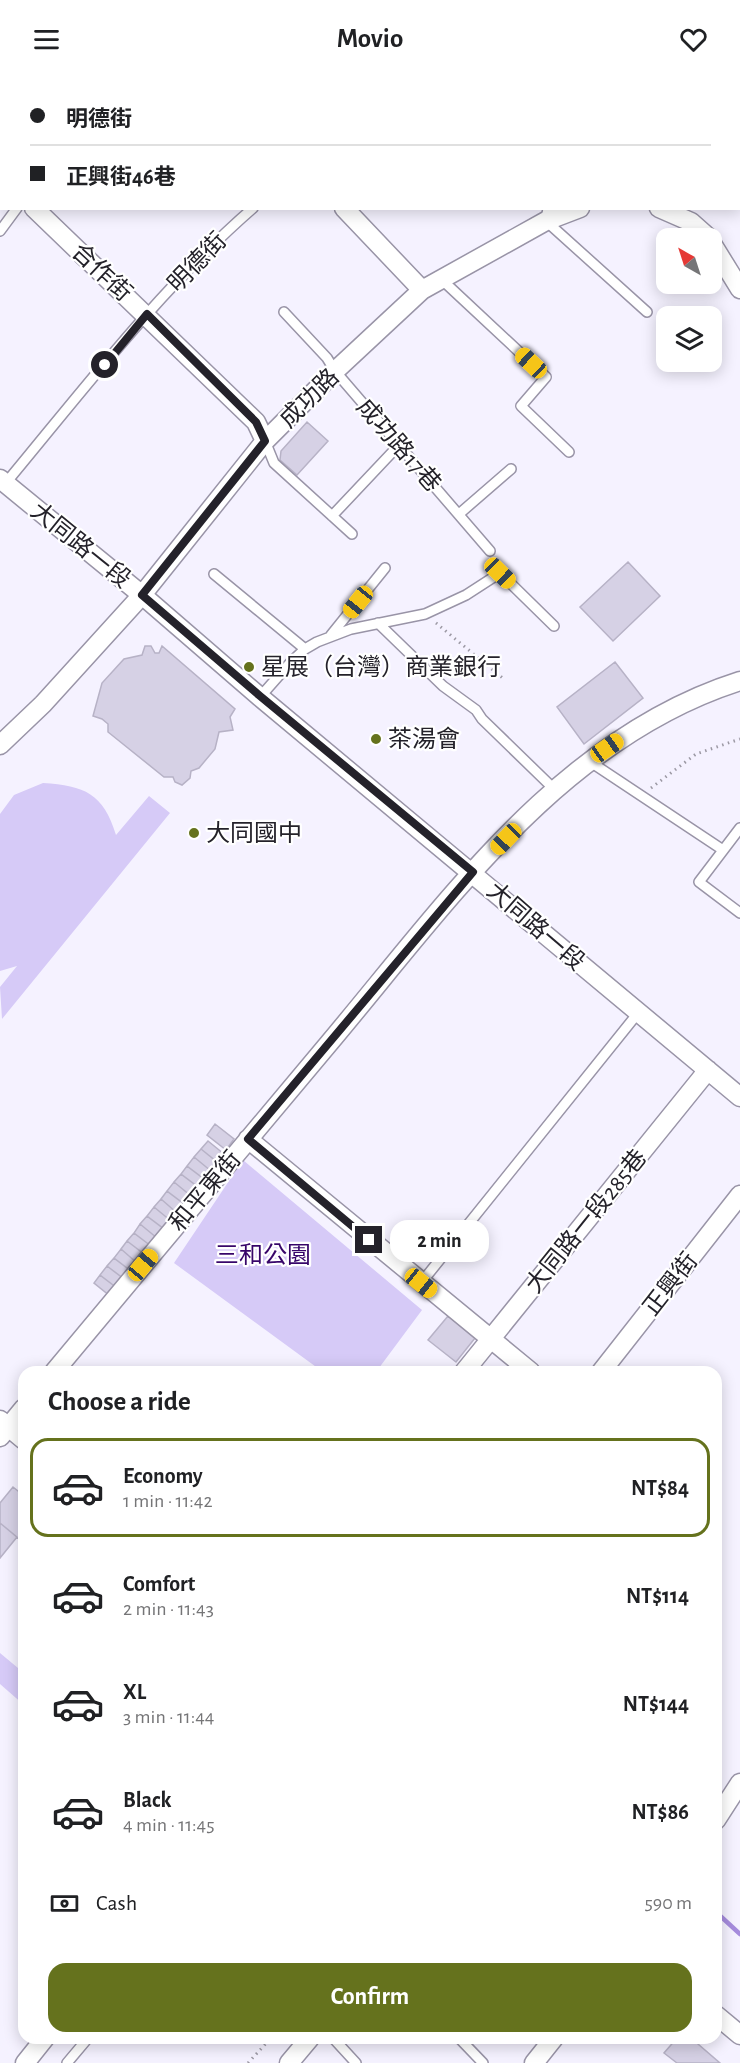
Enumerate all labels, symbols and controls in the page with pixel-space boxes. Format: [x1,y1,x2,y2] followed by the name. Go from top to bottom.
[30,23,63,56] icon: menu
[677,23,710,56] icon: heart
[337,25,403,52] text: Movio
[66,108,132,130] text: 明德街
[66,166,176,188] text: 正興街46巷
[163,227,231,297] street label: 明德街
[656,228,722,294] north arrow
[656,228,722,372] map controls
[67,238,137,306] street label: 合作街
[656,306,722,372] button: layers
[512,344,550,382] car
[91,351,118,378] route start
[274,363,344,433] street label: 成功路
[352,393,446,497] street label: 成功路17巷
[26,497,136,593] street label: 大同路一段
[481,554,519,592] car
[340,582,376,622] car
[261,654,501,680] place label: 星展（台灣）商業銀行
[242,660,256,674] marker: 星展（台灣）商業銀行
[388,726,460,752] place label: 茶湯會
[587,730,627,766] car
[369,732,383,746] marker: 茶湯會
[206,820,302,846] place label: 大同國中
[487,820,525,858] car
[187,826,201,840] marker: 大同國中
[482,877,590,975] street label: 大同路一段
[520,1144,652,1298] street label: 大同路一段285巷
[164,1146,246,1236] street label: 和平東街
[390,1219,489,1261] callout: 2 min
[355,1226,382,1253] route end
[417,1231,462,1251] text: 2 min
[215,1243,311,1268] park label: 三和公園
[125,1245,161,1285] car
[638,1248,702,1320] street label: 正興街
[401,1265,441,1301] car
[48,1388,191,1415] text: Choose a ride
[51,1461,105,1515] icon: car
[123,1465,203,1487] text: Economy
[631,1477,689,1499] text: NT$84
[123,1491,213,1511] text: 1 min · 11:42
[51,1569,105,1623] icon: car
[123,1573,195,1595] text: Comfort
[626,1585,689,1607] text: NT$114
[123,1599,214,1619] text: 2 min · 11:43
[51,1677,105,1731] icon: car
[123,1681,146,1703] text: XL
[623,1693,689,1715] text: NT$144
[123,1707,214,1727] text: 3 min · 11:44
[51,1785,105,1839] icon: car
[123,1789,171,1811] text: Black
[631,1801,689,1823] text: NT$86
[123,1815,215,1835] text: 4 min · 11:45
[48,1887,81,1920] icon: cash
[96,1892,137,1914] text: Cash
[644,1893,692,1913] text: 590 m
[48,1963,692,2032] button: Confirm

